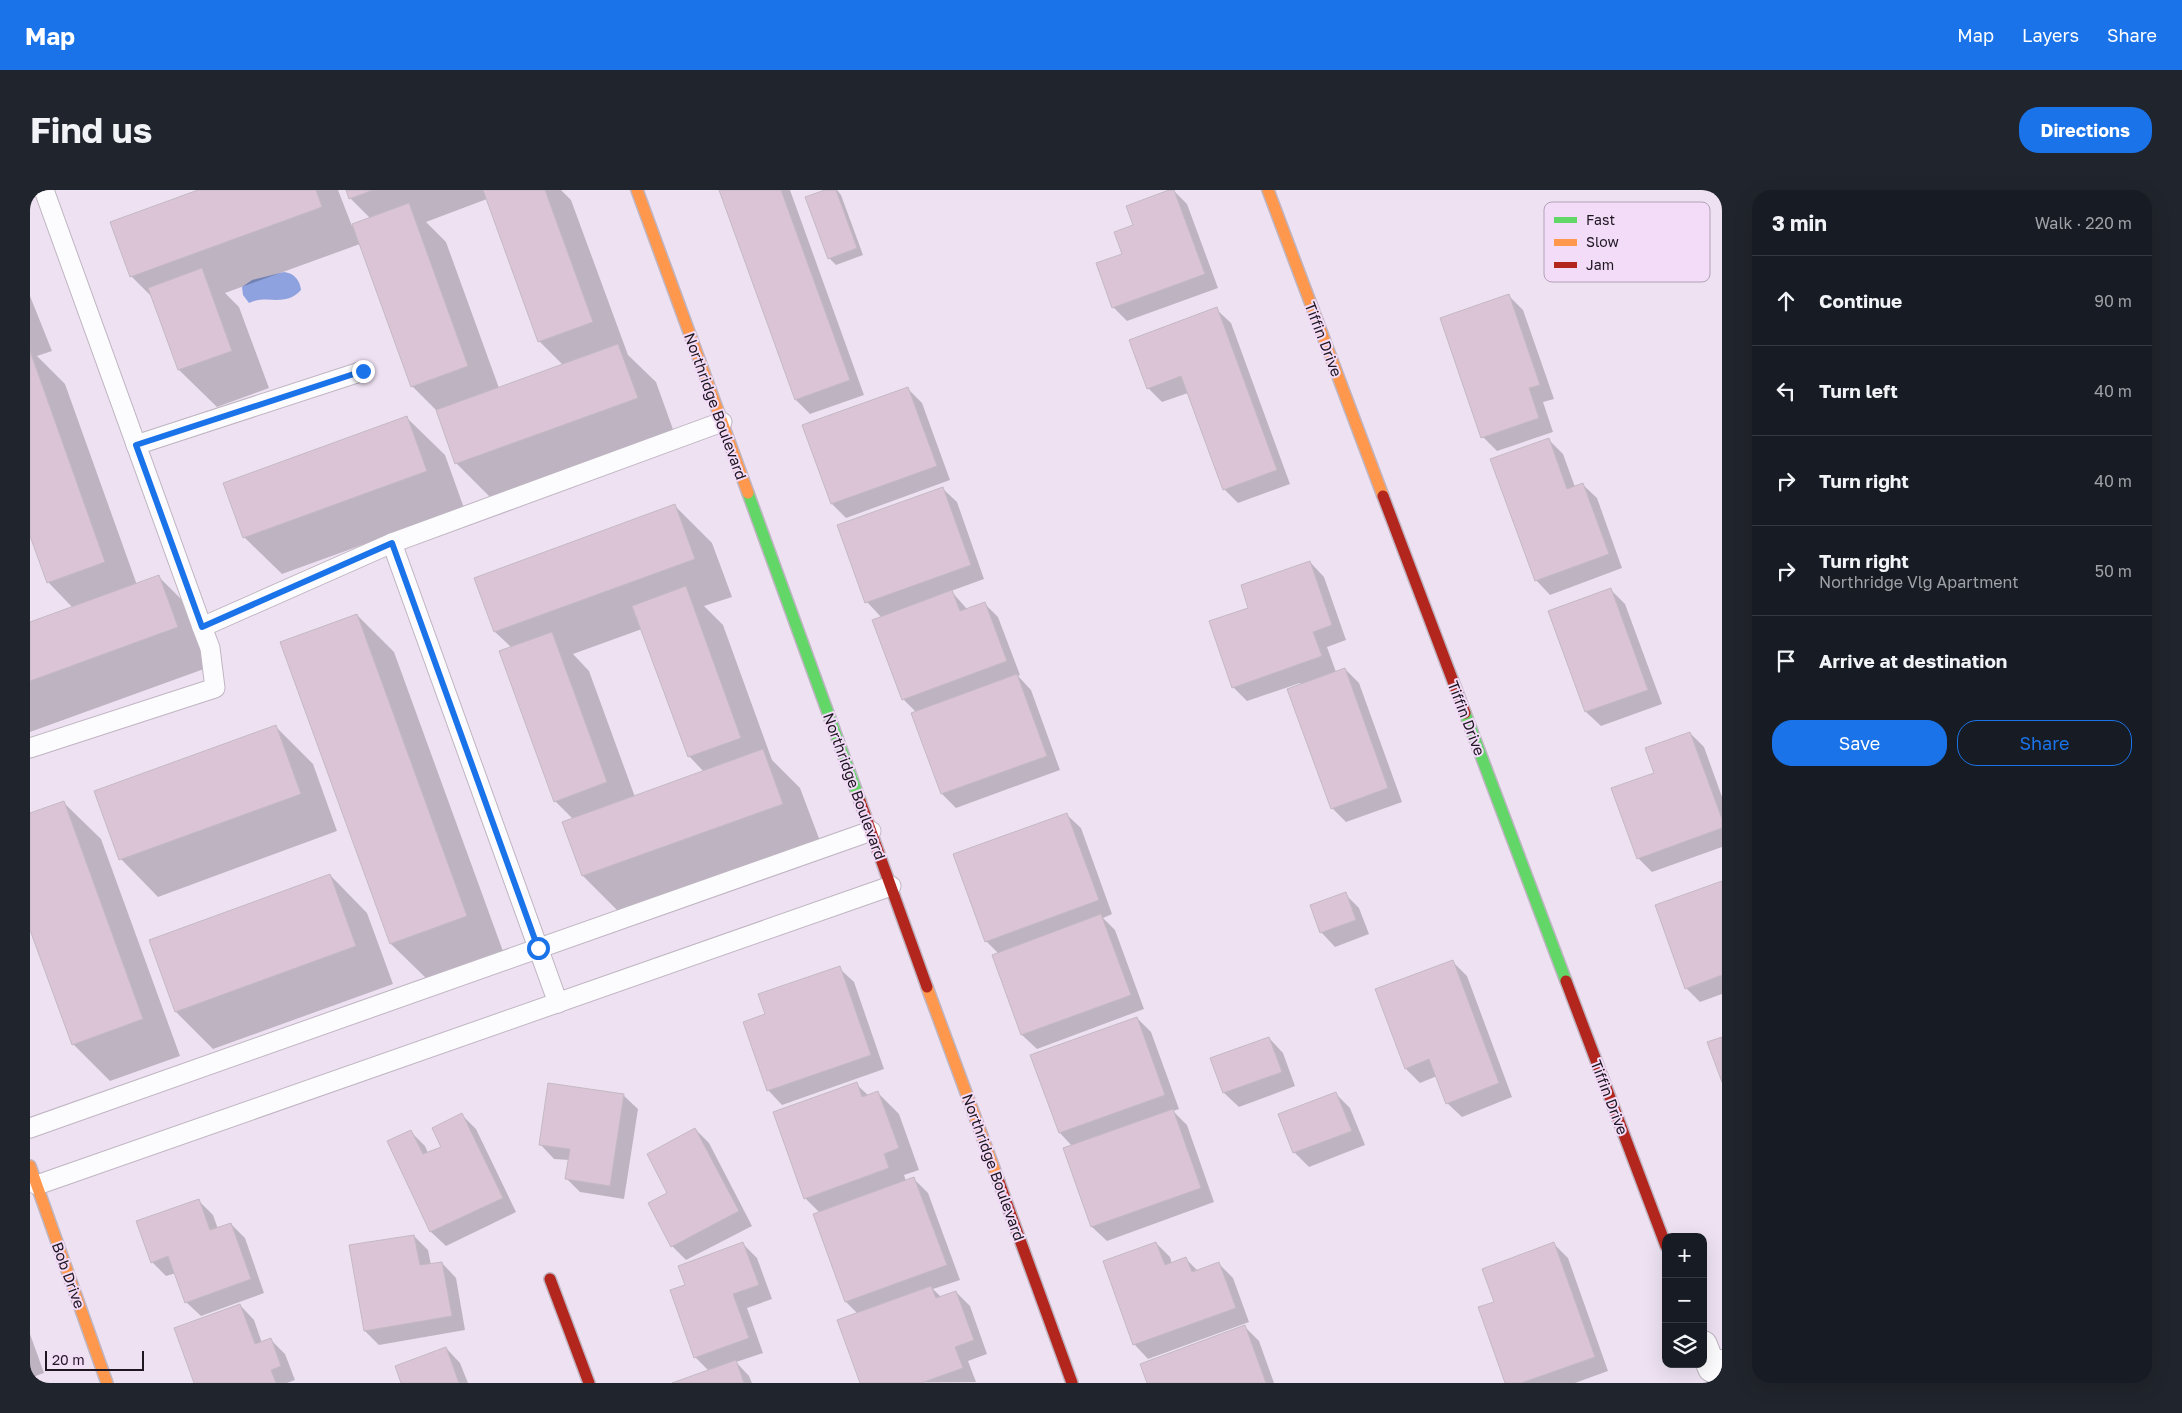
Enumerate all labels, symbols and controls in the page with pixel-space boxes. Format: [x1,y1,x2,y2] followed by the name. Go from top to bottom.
[25,21,75,50] text: Map
[1957,24,1994,46] text: Map
[2022,24,2079,46] text: Layers
[2107,24,2157,46] text: Share
[2019,107,2152,153] button: Directions
[30,109,152,151] text: Find us
[1544,202,1710,282] legend
[1772,210,1827,236] text: 3 min
[1586,211,1615,228] text: Fast
[2035,213,2132,233] text: Walk · 220 m
[1586,233,1619,250] text: Slow
[1586,256,1614,273] text: Jam
[1772,287,1800,315] icon: ahead
[1819,289,1902,312] text: Continue
[2094,291,2132,311] text: 90 m
[1302,299,1347,379] street label: Tiffin Drive
[681,330,751,482] street label: Northridge Boulevard
[352,360,375,383] route end
[1772,377,1800,405] icon: left
[1819,379,1898,402] text: Turn left
[2094,381,2132,401] text: 40 m
[1772,467,1800,495] icon: right
[1819,469,1909,492] text: Turn right
[2094,471,2132,491] text: 40 m
[1819,549,1909,572] text: Turn right
[1772,557,1800,585] icon: right
[2095,561,2132,581] text: 50 m
[1819,572,2019,592] text: Northridge Vlg Apartment
[1772,647,1800,675] icon: arrive
[1819,649,2007,672] text: Arrive at destination
[1445,678,1490,758] street label: Tiffin Drive
[820,710,890,862] street label: Northridge Boulevard
[1772,720,1947,766] button: Save
[1957,720,2132,766] button: Share
[527,937,550,960] route start
[1588,1057,1633,1137] street label: Tiffin Drive
[959,1091,1029,1243] street label: Northridge Boulevard
[1662,1233,1707,1368] map controls
[1662,1233,1707,1278] button: +
[49,1239,89,1311] street label: Bob Drive
[1662,1278,1707,1323] button: −
[1662,1323,1707,1368] button: layers
[45,1348,144,1371] scale bar
[52,1351,85,1368] text: 20 m

